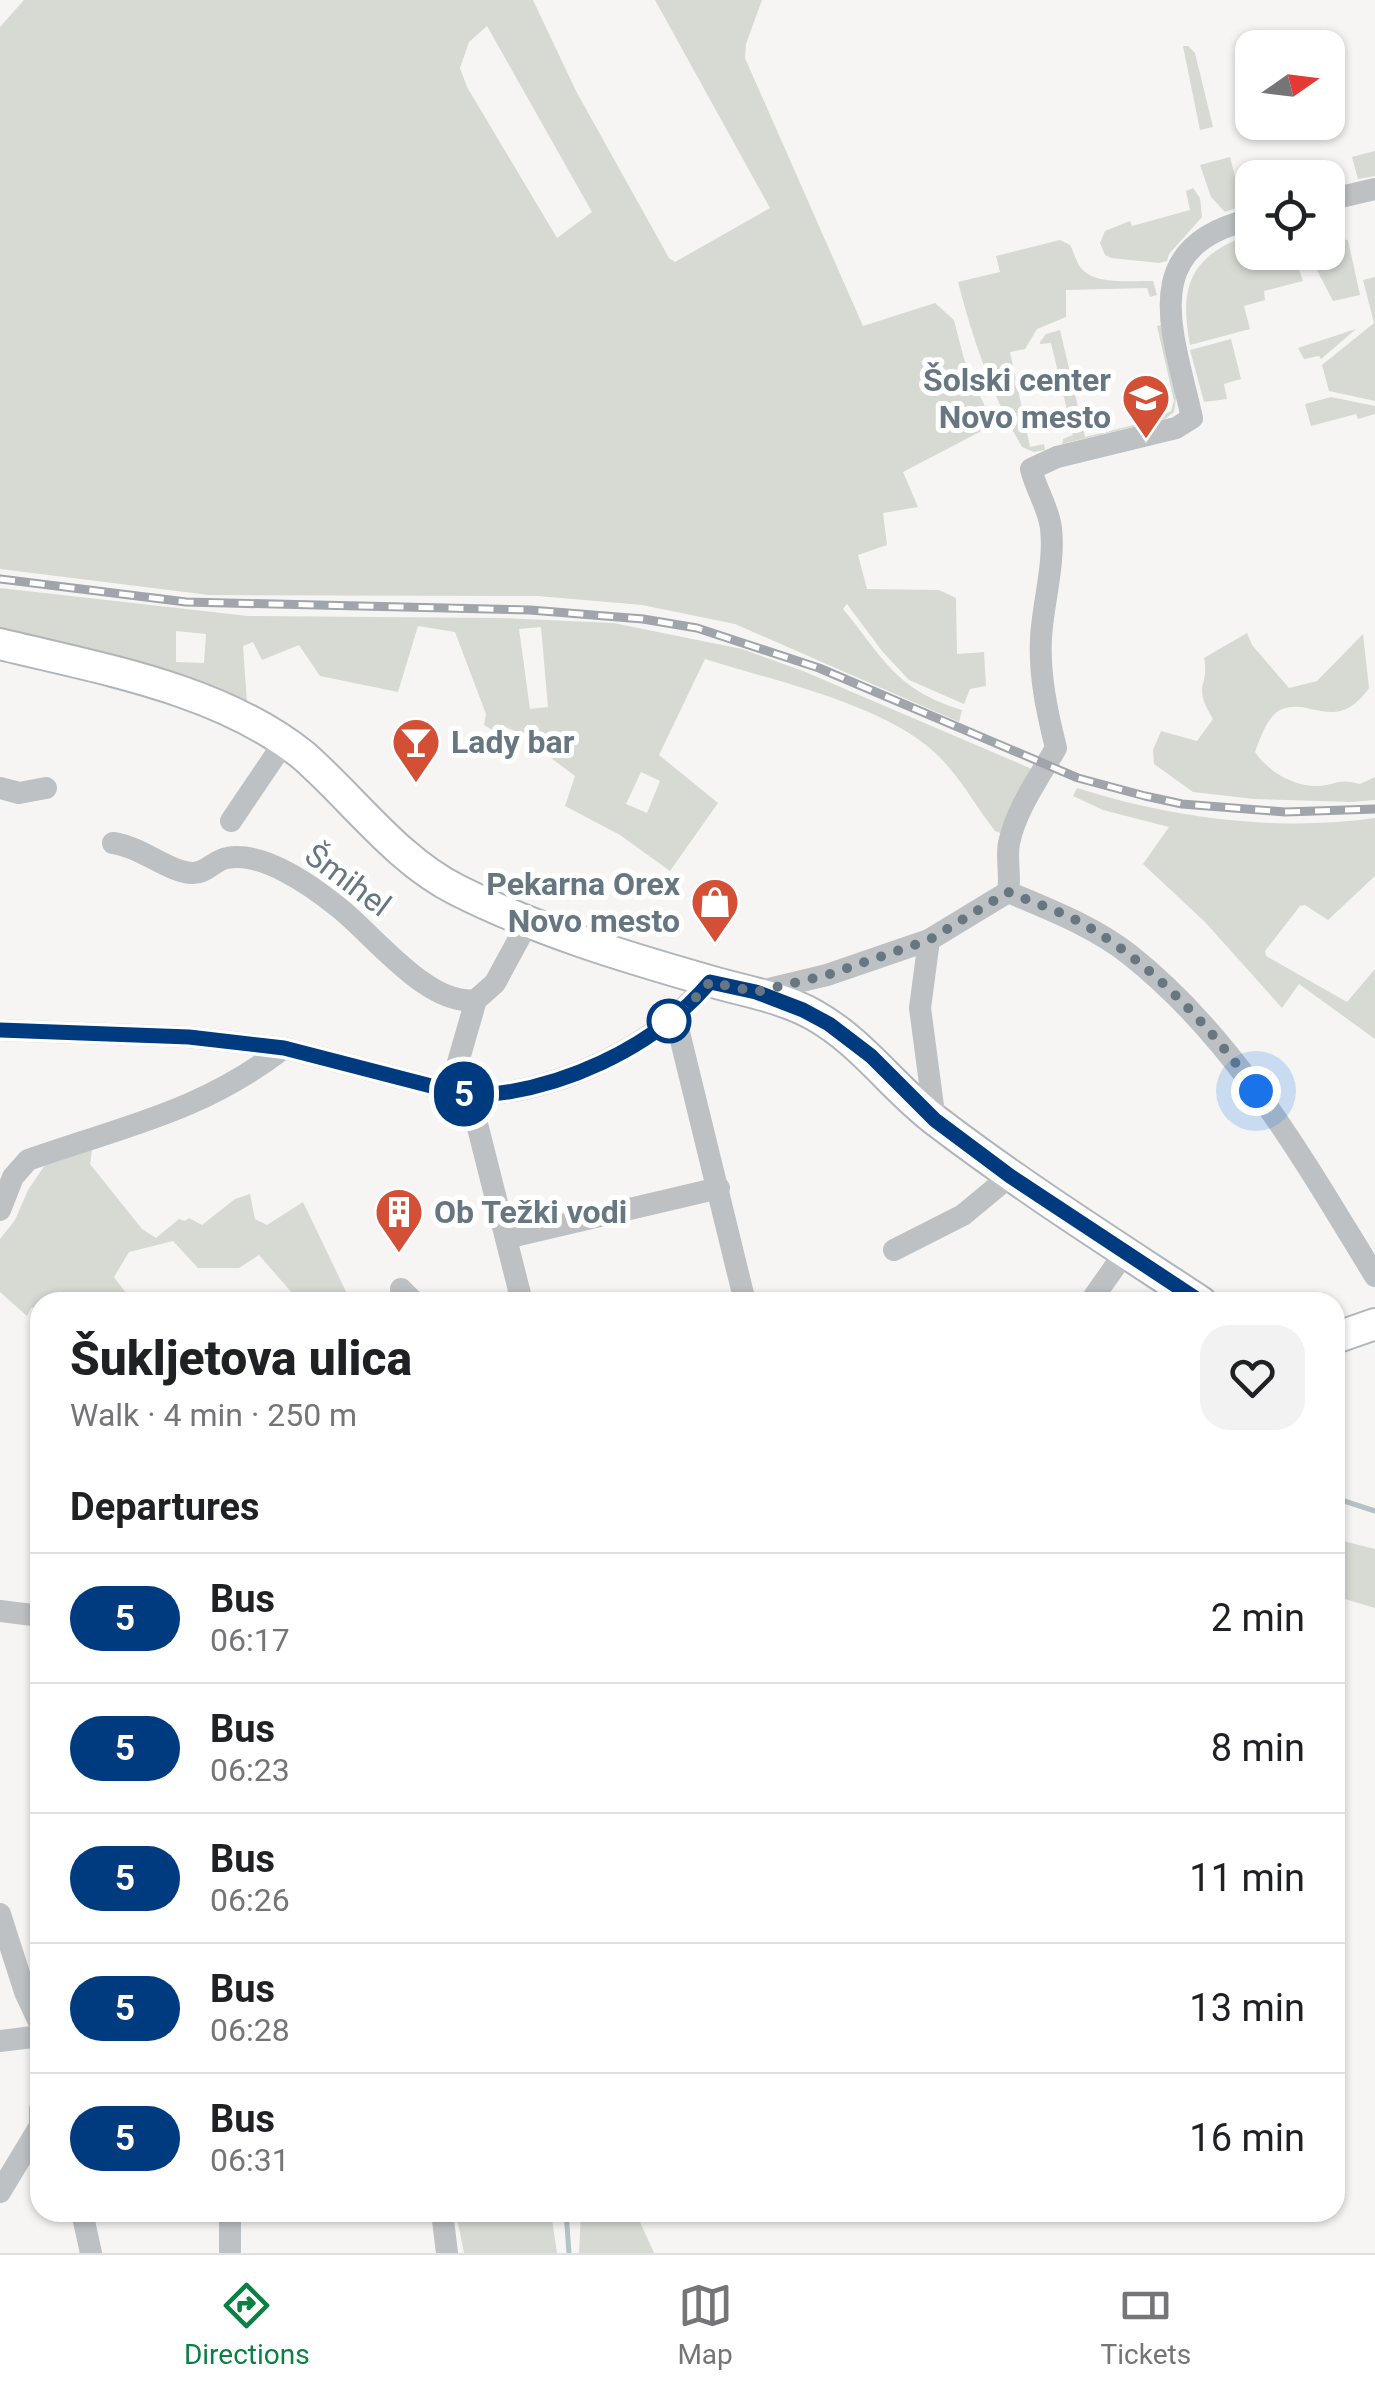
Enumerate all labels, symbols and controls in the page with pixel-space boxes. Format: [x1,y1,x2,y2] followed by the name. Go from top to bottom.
[1235,30,1345,140] north arrow
[1235,30,1345,270] map controls
[1235,160,1345,270] button: locate
[923,361,1111,436] place label: Šolski center Novo mesto
[1120,372,1172,440] school or university icon: Šolski center Novo mesto
[390,716,442,784] bar icon: Lady bar
[451,723,575,761] place label: Lady bar
[298,836,398,924] street label: Šmihel
[486,865,681,940] place label: Pekarna Orex Novo mesto
[689,876,741,944] shop icon: Pekarna Orex Novo mesto
[648,1000,690,1042] unlabelled marker
[432,1062,496,1126] line badge: 5
[1231,1066,1281,1116] your location
[454,1074,474,1115] text: 5
[373,1186,425,1254] building icon: Ob Težki vodi
[434,1193,627,1231] place label: Ob Težki vodi
[1200,1325,1305,1430] button: heart
[70,1330,412,1387] text: Šukljetova ulica
[70,1396,357,1434] text: Walk · 4 min · 250 m
[70,1485,260,1529] text: Departures
[210,1577,275,1621] text: Bus
[1211,1596,1305,1640] text: 2 min
[115,1598,135,1639] text: 5
[210,1621,290,1659] text: 06:17
[210,1707,275,1751] text: Bus
[1211,1726,1305,1770] text: 8 min
[115,1728,135,1769] text: 5
[210,1751,290,1789] text: 06:23
[210,1837,275,1881] text: Bus
[1189,1856,1305,1900] text: 11 min
[115,1858,135,1899] text: 5
[210,1881,290,1919] text: 06:26
[210,1967,275,2011] text: Bus
[1189,1986,1305,2030] text: 13 min
[115,1988,135,2029] text: 5
[210,2011,290,2049] text: 06:28
[210,2097,275,2141] text: Bus
[1189,2116,1305,2160] text: 16 min
[115,2118,135,2159] text: 5
[210,2141,290,2179] text: 06:31
[184,2278,310,2371] tab: Directions
[677,2278,733,2371] tab: Map
[1101,2278,1191,2371] tab: Tickets

